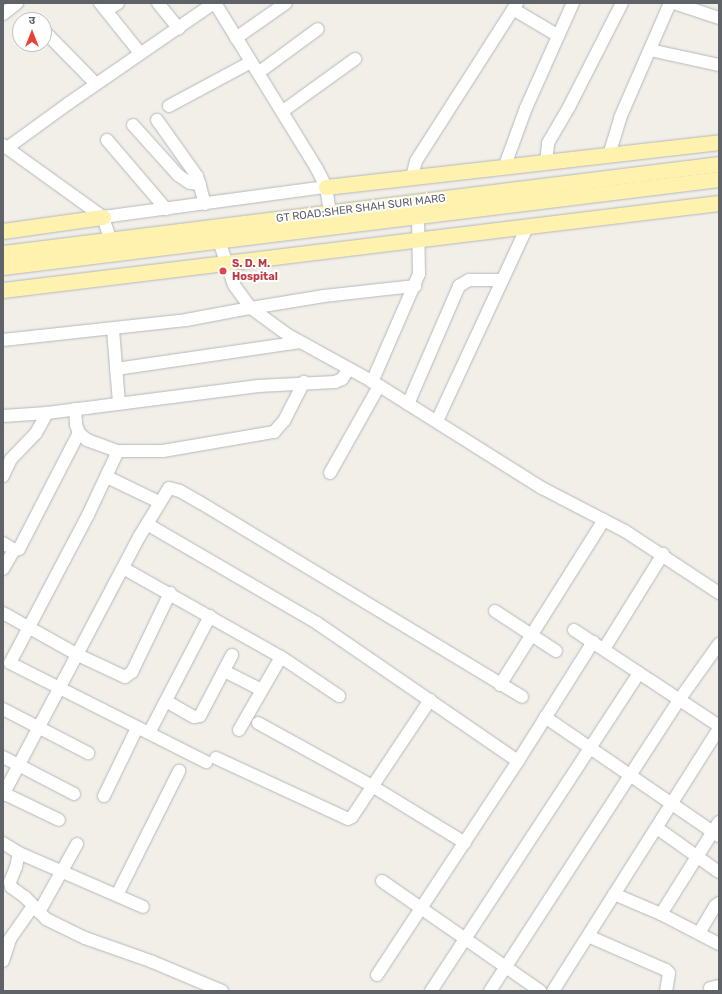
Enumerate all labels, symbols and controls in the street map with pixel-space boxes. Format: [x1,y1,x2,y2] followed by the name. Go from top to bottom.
[12,12,52,52] north arrow
[29,14,35,27] text: उ
[275,192,447,226] street label: GT ROAD;SHER SHAH SURI MARG
[232,258,278,284] place label: S. D. M. Hospital
[217,265,229,277] marker: S. D. M. Hospital

